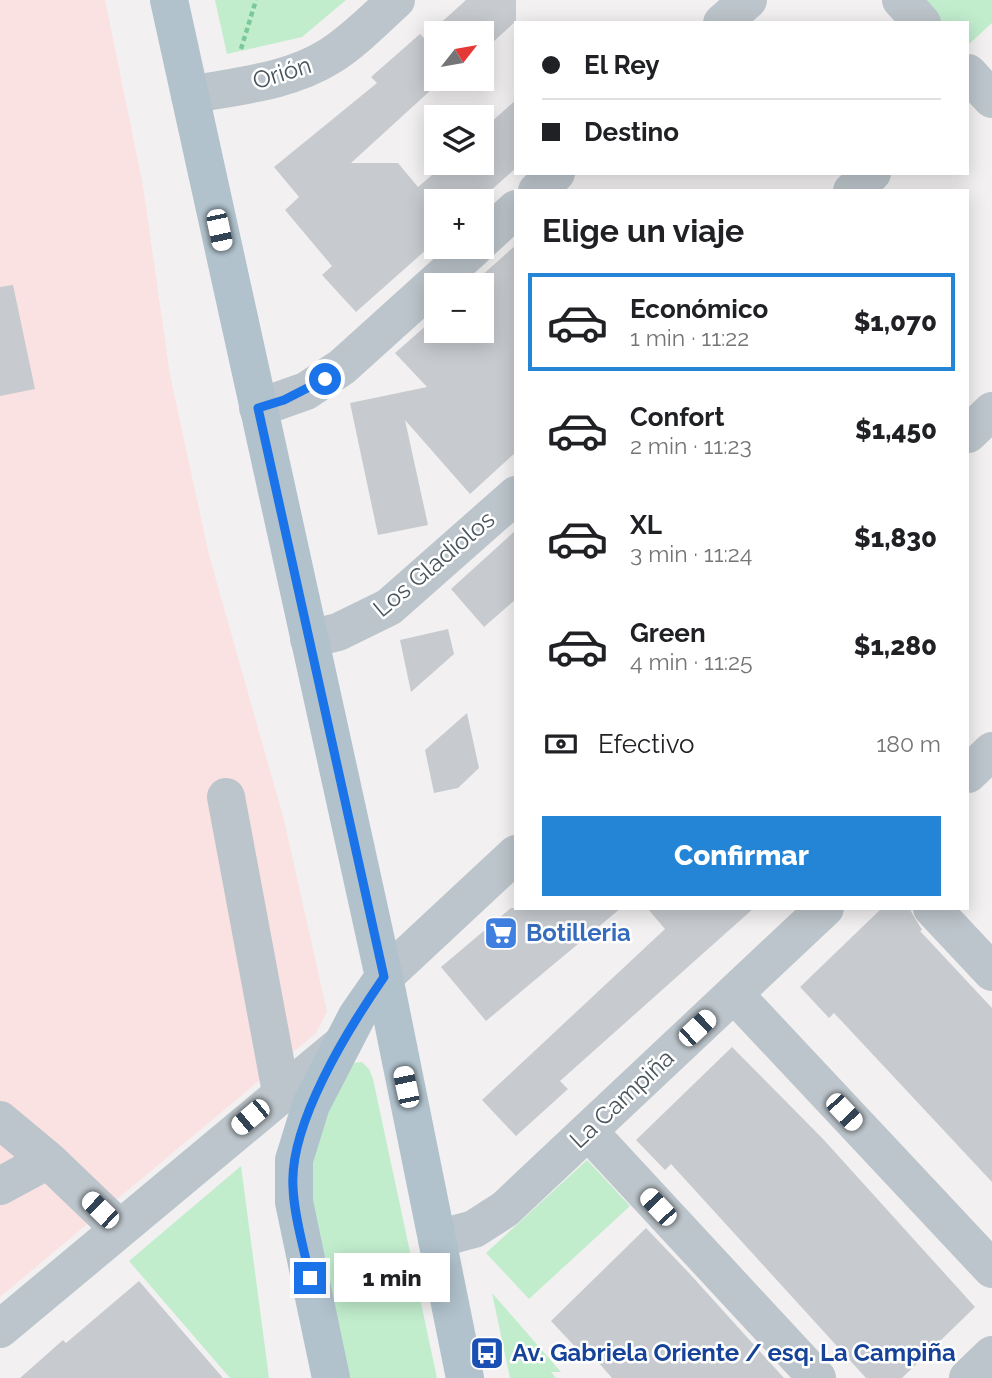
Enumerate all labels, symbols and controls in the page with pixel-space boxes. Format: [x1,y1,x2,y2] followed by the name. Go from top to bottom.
[424,21,494,91] north arrow
[424,21,494,343] map controls
[249,50,315,95] street label: Orión
[584,50,660,80] text: El Rey
[424,105,494,175] button: layers
[584,117,679,147] text: Destino
[424,189,494,259] button: +
[205,207,234,253] car
[542,212,744,249] text: Elige un viaje
[424,273,494,343] button: −
[546,291,609,354] icon: car
[630,294,768,324] text: Económico
[854,307,937,337] text: $1,070
[630,324,749,351] text: 1 min · 11:22
[309,363,341,395] route start
[546,399,609,462] icon: car
[630,402,724,432] text: Confort
[855,415,937,445] text: $1,450
[630,432,752,459] text: 2 min · 11:23
[367,505,500,623] street label: Los Gladiolos
[546,507,609,570] icon: car
[630,510,662,540] text: XL
[854,523,937,553] text: $1,830
[630,540,752,567] text: 3 min · 11:24
[546,615,609,678] icon: car
[630,618,706,648] text: Green
[854,631,937,661] text: $1,280
[630,648,753,675] text: 4 min · 11:25
[542,725,580,763] icon: cash
[598,729,695,759] text: Efectivo
[876,730,941,757] text: 180 m
[542,816,941,896] button: Confirmar
[482,914,520,952] supermarket icon: Botilleria
[526,918,631,947] place label: Botilleria
[675,1006,720,1050] car
[564,1043,680,1154] street label: La Campiña
[392,1064,421,1110] car
[822,1089,867,1135] car
[228,1095,273,1139] car
[636,1184,681,1230] car
[78,1188,123,1232] car
[334,1254,450,1302] callout: 1 min
[294,1262,326,1294] route end
[362,1264,422,1291] text: 1 min
[468,1334,506,1372] bus stop icon: Av. Gabriela Oriente / esq. La Campiña
[512,1338,956,1367] place label: Av. Gabriela Oriente / esq. La Campiña

